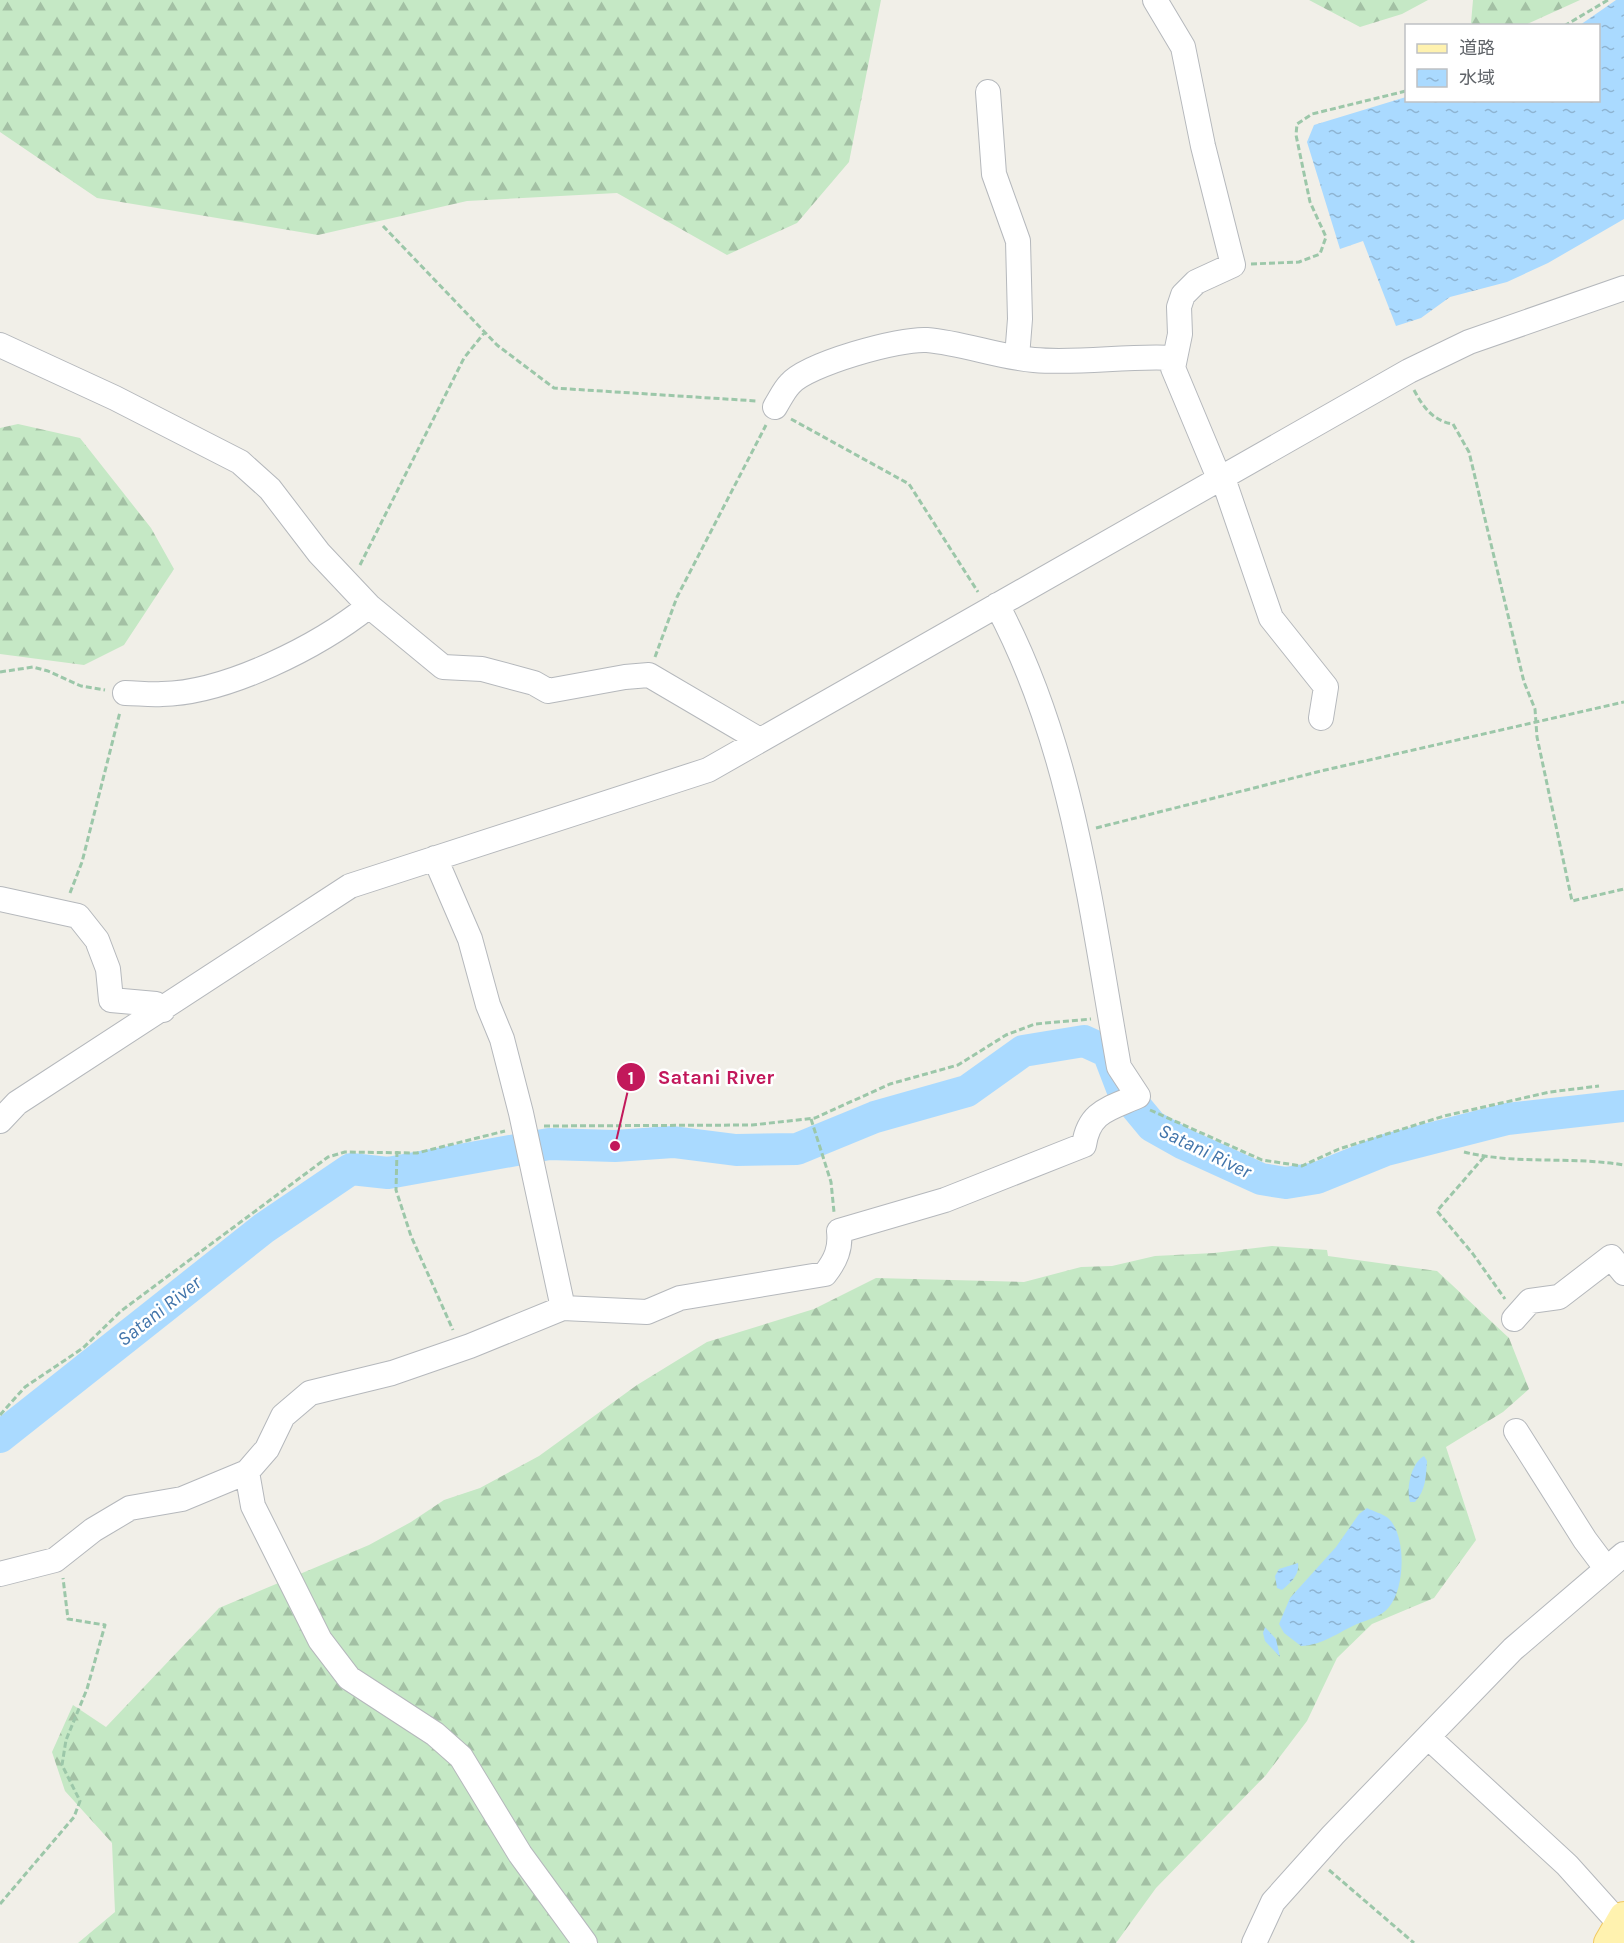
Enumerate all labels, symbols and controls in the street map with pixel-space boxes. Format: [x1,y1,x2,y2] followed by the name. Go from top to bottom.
[1405,24,1600,102] legend
[1459,37,1495,59] text: 道路
[1459,67,1495,89] text: 水域
[616,1058,786,1096] callout: Satani River
[658,1066,774,1089] text: Satani River
[628,1067,634,1089] text: 1
[1155,1119,1256,1184] water label: Satani River
[113,1270,206,1351] water label: Satani River

